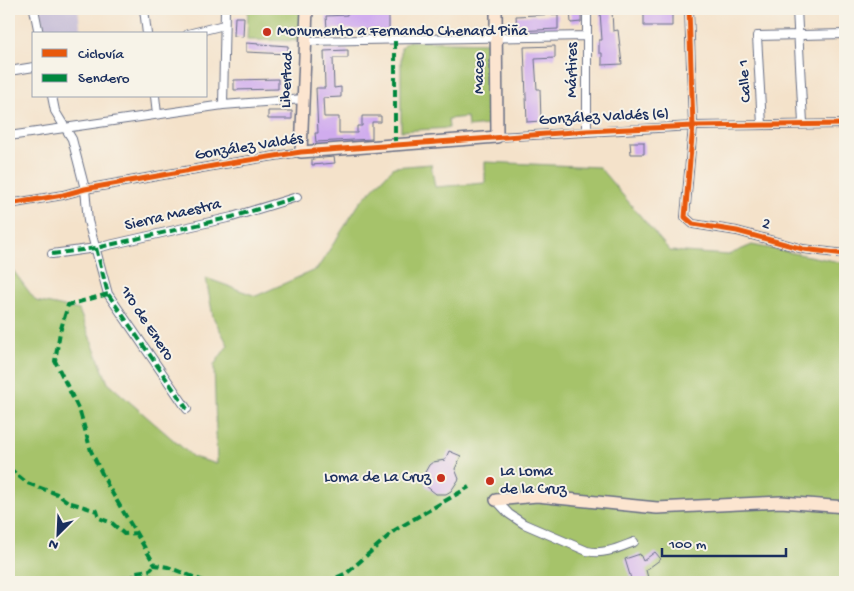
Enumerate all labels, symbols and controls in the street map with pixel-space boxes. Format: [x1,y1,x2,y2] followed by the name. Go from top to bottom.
[277,23,528,42] place label: Monumento a Fernando Chenard Piña
[261,26,273,38] marker: Monumento a Fernando Chenard Piña
[32,32,208,98] legend
[564,41,583,98] street label: Mártires
[78,46,124,64] text: Ciclovía
[278,50,299,109] street label: Libertad
[471,52,490,94] street label: Maceo
[735,59,757,103] street label: Calle 1
[78,70,130,88] text: Sendero
[538,105,670,131] street label: González Valdés (6)
[193,130,306,166] street label: González Valdés
[123,195,224,236] street label: Sierra Maestra
[760,215,772,235] street label: 2
[114,282,177,365] street label: 1ro de Enero
[500,463,567,500] place label: La Loma de la Cruz
[324,469,432,488] place label: Loma de La Cruz
[435,472,447,484] marker: Loma de La Cruz
[484,475,496,487] marker: La Loma de la Cruz
[32,508,82,558] north arrow
[662,526,785,558] scale bar
[46,534,61,553] text: N
[668,536,707,554] text: 100 m

